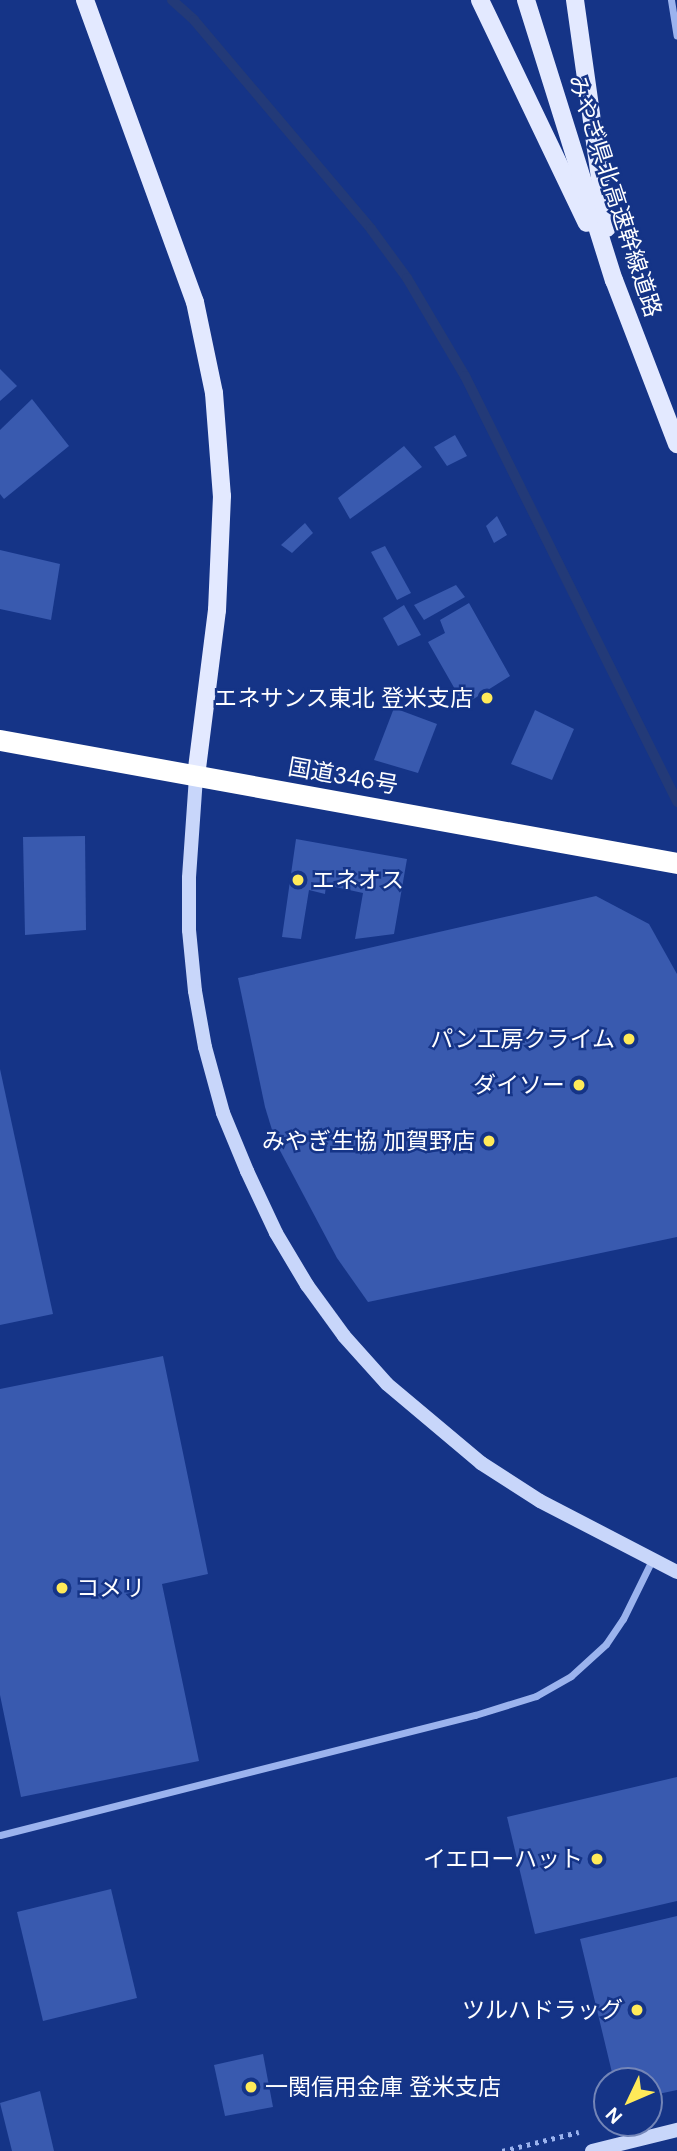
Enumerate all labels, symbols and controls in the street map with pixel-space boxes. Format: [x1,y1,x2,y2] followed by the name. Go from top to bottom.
[563,71,667,321] street label: みやぎ県北高速幹線道路
[214,684,473,712] place label: エネサンス東北 登米支店
[479,690,495,706] marker: エネサンス東北 登米支店
[286,753,400,799] street label: 国道346号
[312,866,404,894] place label: エネオス
[290,872,306,888] marker: エネオス
[431,1025,615,1053] place label: パン工房クライム
[621,1031,637,1047] marker: パン工房クライム
[473,1071,565,1099] place label: ダイソー
[571,1077,587,1093] marker: ダイソー
[262,1127,475,1155] place label: みやぎ生協 加賀野店
[481,1133,497,1149] marker: みやぎ生協 加賀野店
[76,1574,145,1602] place label: コメリ
[54,1580,70,1596] marker: コメリ
[422,1845,583,1873] place label: イエローハット
[589,1851,605,1867] marker: イエローハット
[462,1996,623,2024] place label: ツルハドラッグ
[629,2002,645,2018] marker: ツルハドラッグ
[593,2067,663,2137] north arrow
[265,2073,501,2101] place label: 一関信用金庫 登米支店
[243,2079,259,2095] marker: 一関信用金庫 登米支店
[600,2102,628,2129] text: N

